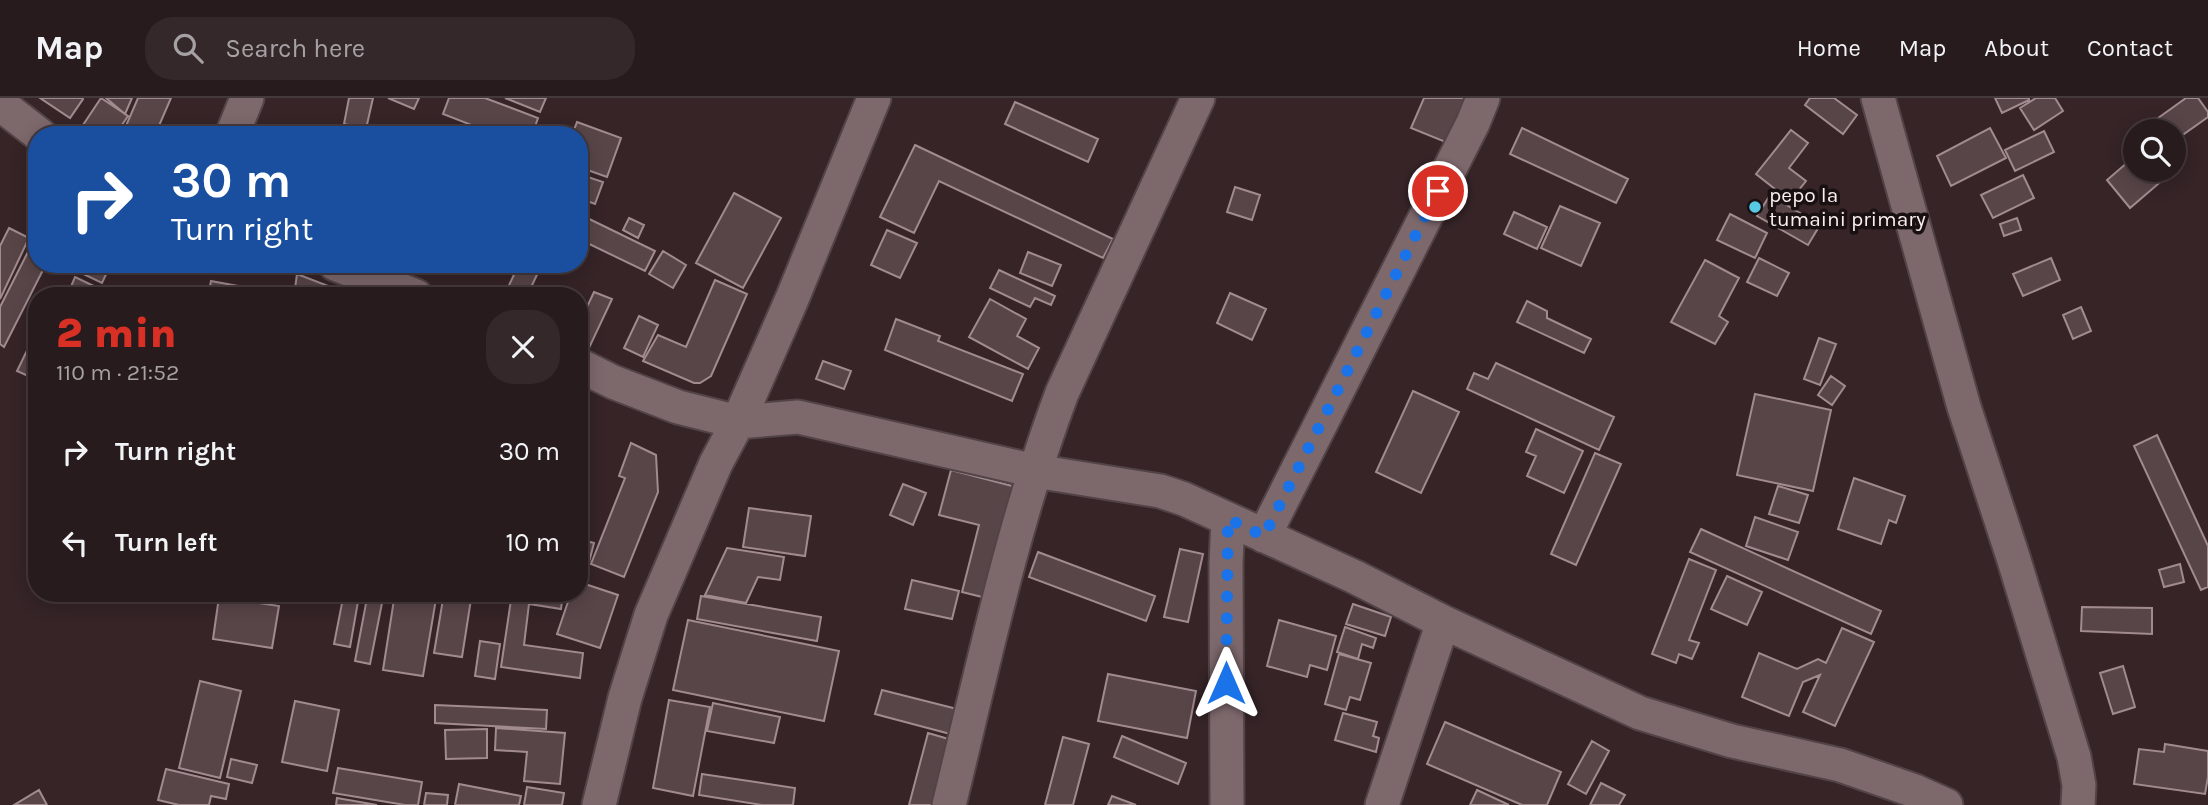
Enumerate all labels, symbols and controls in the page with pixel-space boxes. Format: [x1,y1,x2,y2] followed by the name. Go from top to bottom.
[145,17,635,80] search box
[35,29,103,67] text: Map
[169,29,207,67] icon: search
[225,33,365,64] text: Search here
[1797,34,1861,62] text: Home
[1899,34,1946,62] text: Map
[1984,34,2049,62] text: About
[2087,34,2173,62] text: Contact
[2123,119,2186,182] map controls
[2123,119,2186,182] button: search
[171,152,291,209] text: 30 m
[56,154,147,245] icon: right
[1408,161,1468,221] pin
[1419,172,1457,210] icon: arrive
[1769,183,1926,231] place label: pepo la tumaini primary
[1747,199,1763,215] marker: pepo la tumaini primary
[171,211,313,248] text: Turn right
[56,308,176,358] text: 2 min
[486,310,560,384] button: close
[56,359,179,386] text: 110 m · 21:52
[56,433,94,471] icon: right
[115,436,236,467] text: Turn right
[499,436,560,467] text: 30 m
[56,524,94,562] icon: left
[115,527,217,558] text: Turn left
[505,527,560,558] text: 10 m
[1189,646,1263,720] position arrow

